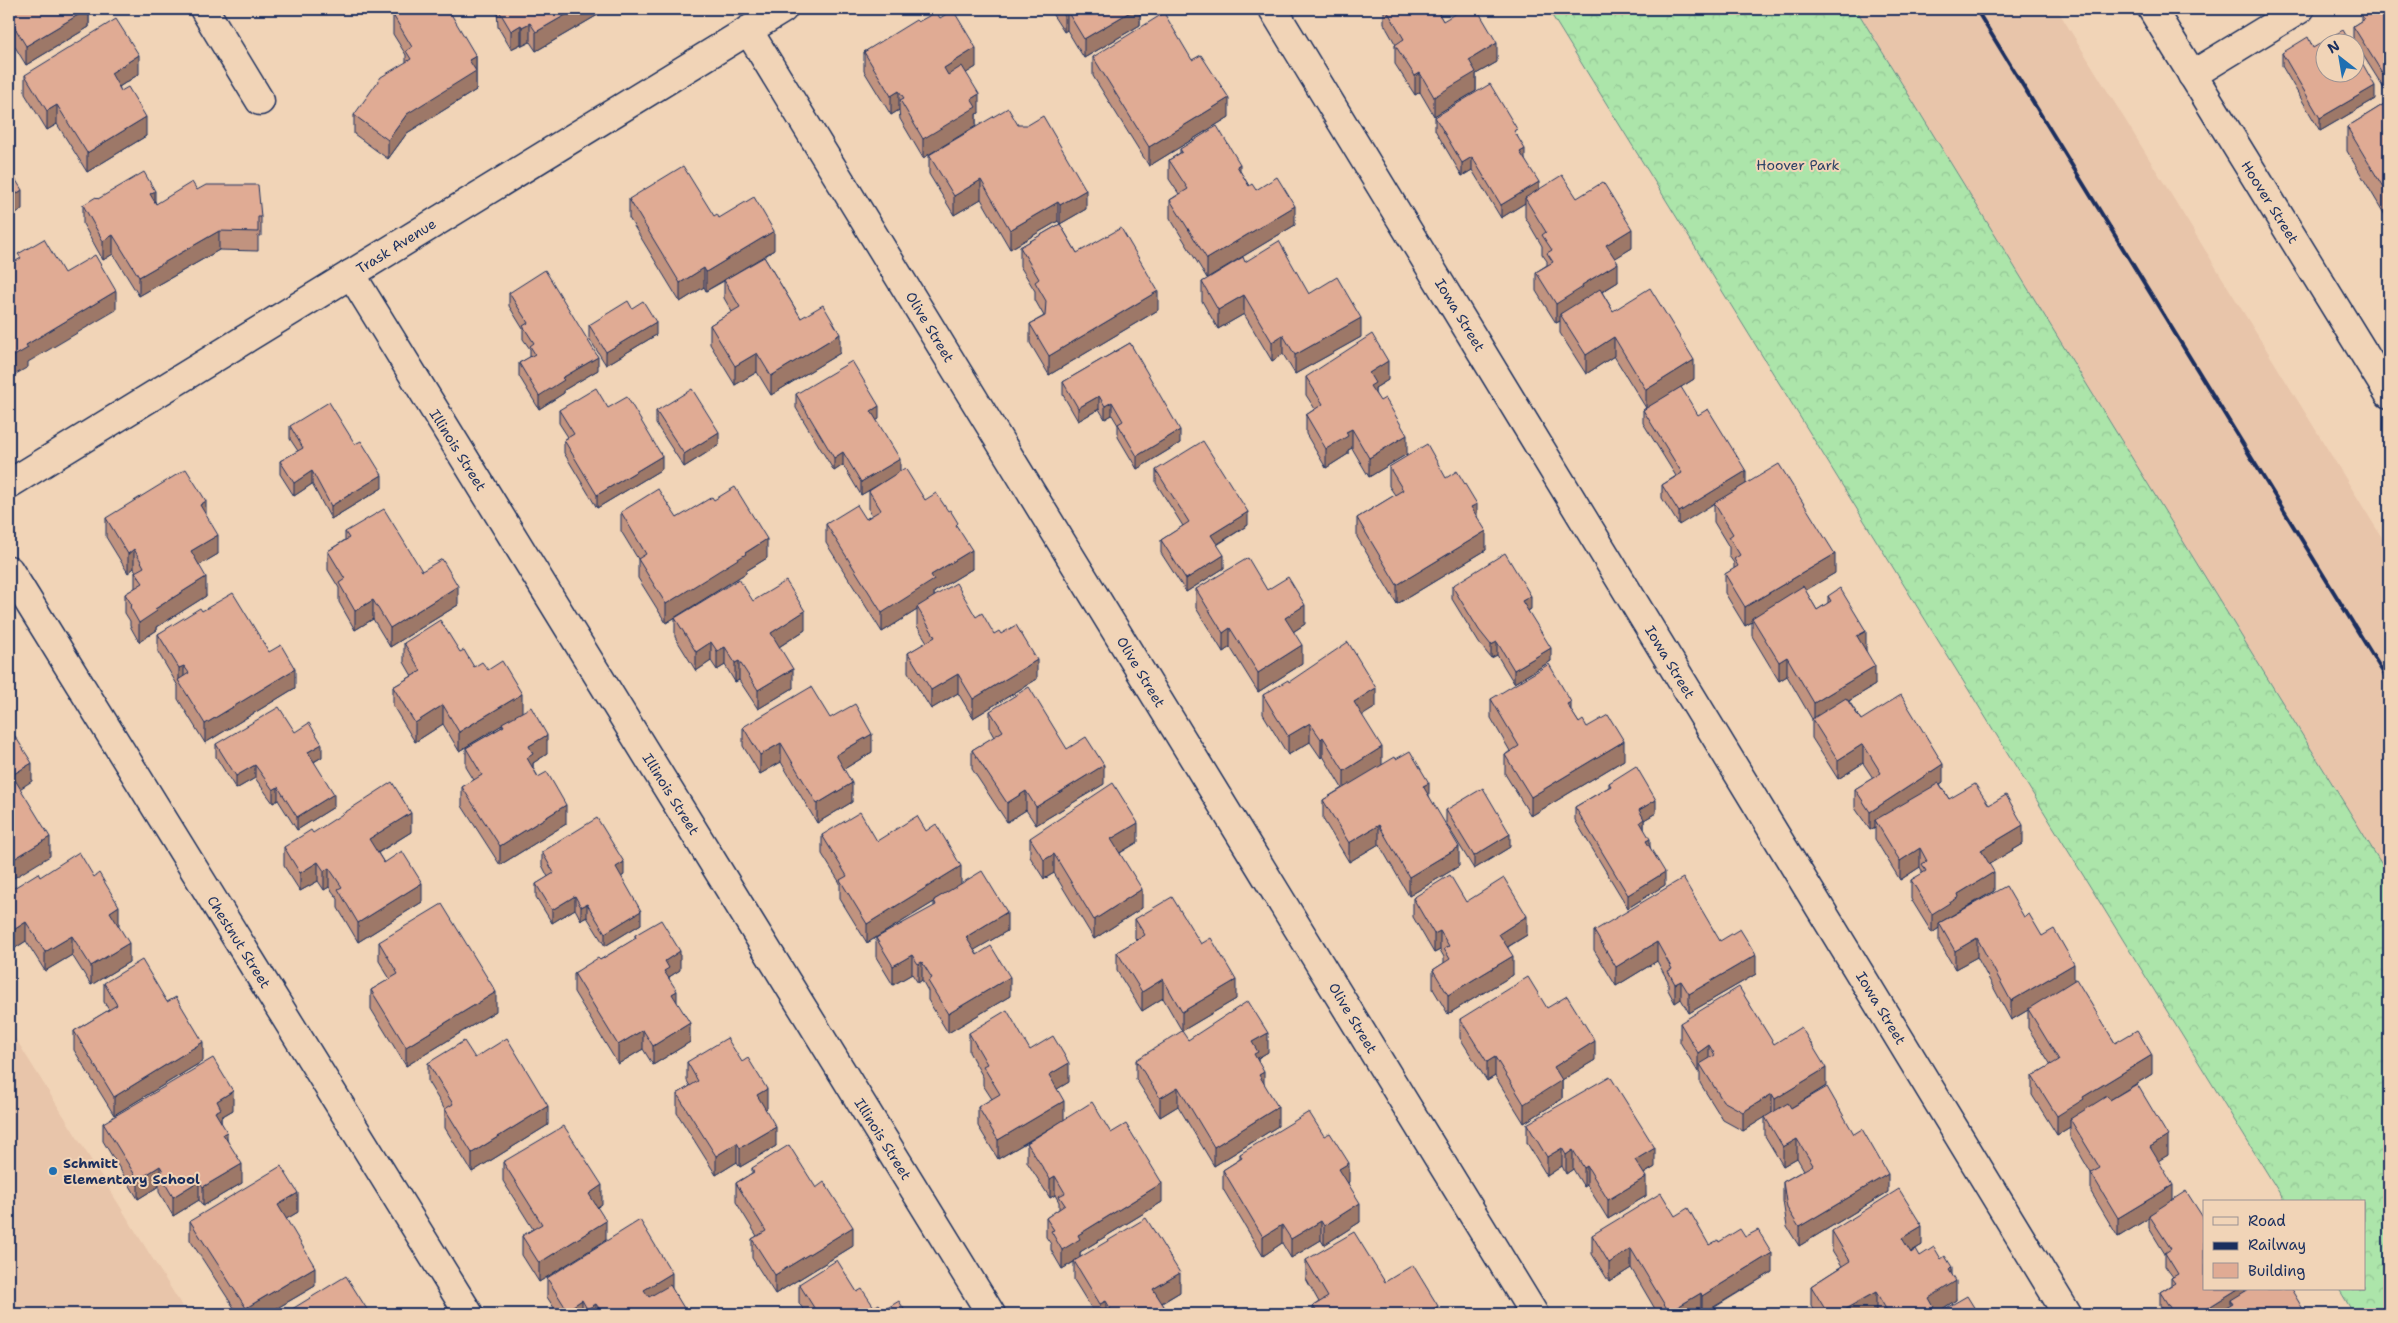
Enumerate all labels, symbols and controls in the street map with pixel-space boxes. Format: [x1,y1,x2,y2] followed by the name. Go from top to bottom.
[2316,32,2366,82] north arrow
[2324,36,2343,57] text: N
[1756,156,1840,174] park label: Hoover Park
[2237,157,2303,247] street label: Hoover Street
[353,214,439,278] street label: Trask Avenue
[1431,275,1489,355] street label: Iowa Street
[902,288,958,366] street label: Olive Street
[426,406,490,494] street label: Illinois Street
[1641,622,1699,702] street label: Iowa Street
[1113,633,1169,711] street label: Olive Street
[639,750,703,838] street label: Illinois Street
[203,892,275,992] street label: Chestnut Street
[1852,968,1910,1048] street label: Iowa Street
[1325,979,1381,1057] street label: Olive Street
[851,1095,915,1183] street label: Illinois Street
[63,1154,200,1188] place label: Schmitt Elementary School
[47,1165,59,1177] marker: Schmitt Elementary School
[2203,1200,2366,1290] legend
[2248,1211,2286,1231] text: Road
[2248,1235,2306,1255] text: Railway
[2248,1261,2305,1281] text: Building

